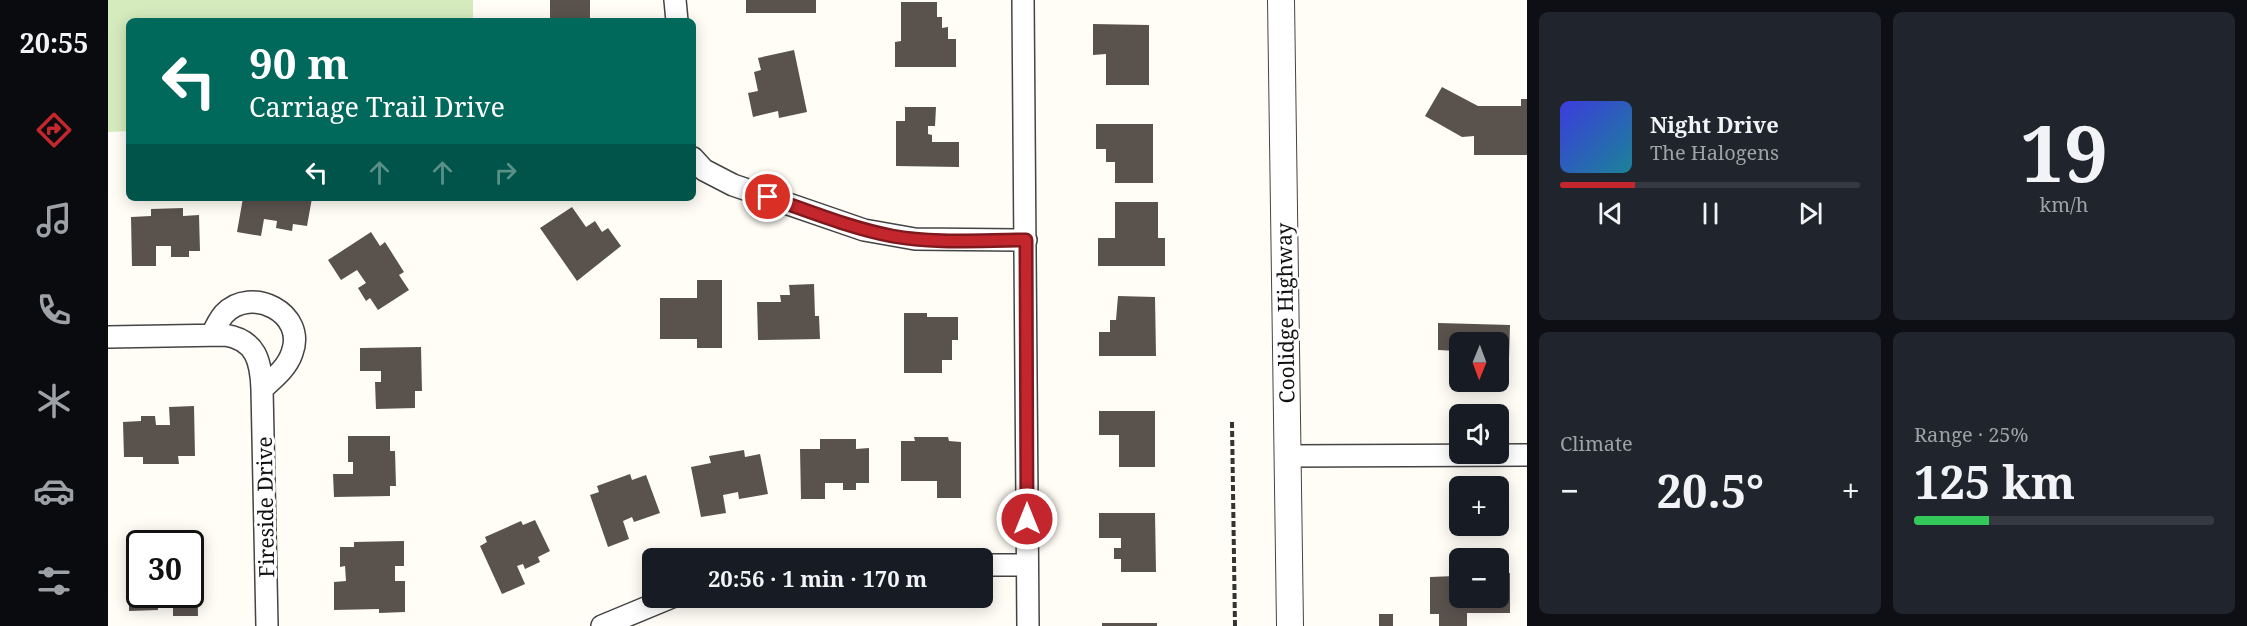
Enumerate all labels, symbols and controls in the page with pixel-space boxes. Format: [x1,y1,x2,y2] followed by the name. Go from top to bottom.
[19,24,89,61] text: 20:55
[249,34,349,91] text: 90 m
[150,42,228,120] icon: left
[249,88,505,125] text: Carriage Trail Drive
[2020,99,2108,205] text: 19
[33,109,75,151] icon: directions
[1650,109,1779,139] text: Night Drive
[1650,139,1779,166] text: The Halogens
[300,156,333,189] icon: left
[363,156,396,189] icon: ahead
[426,156,459,189] icon: ahead
[489,156,522,189] icon: right
[742,171,793,222] pin
[751,180,784,213] icon: arrive
[2039,191,2089,218] text: km/h
[1594,197,1627,230] icon: previous
[1694,197,1727,230] icon: pause
[1794,197,1827,230] icon: next
[33,199,75,241] icon: music
[1269,222,1301,404] street label: Coolidge Highway
[33,289,75,331] icon: phone
[1449,332,1509,392] north arrow
[1449,332,1509,608] map controls
[33,380,75,422] icon: climate
[1449,404,1509,464] button: sound
[1914,421,2028,448] text: Range · 25%
[1560,430,1633,457] text: Climate
[250,436,280,578] street label: Fireside Drive
[1914,451,2075,512] text: 125 km
[1657,460,1764,521] text: 20.5°
[1560,468,1579,513] text: −
[1842,468,1860,513] text: +
[33,470,75,512] icon: car
[1449,476,1509,536] button: +
[995,487,1059,551] position arrow
[126,530,204,608] speed limit sign: 30
[1449,548,1509,608] button: −
[33,560,75,602] icon: filters
[708,563,927,593] text: 20:56 · 1 min · 170 m

